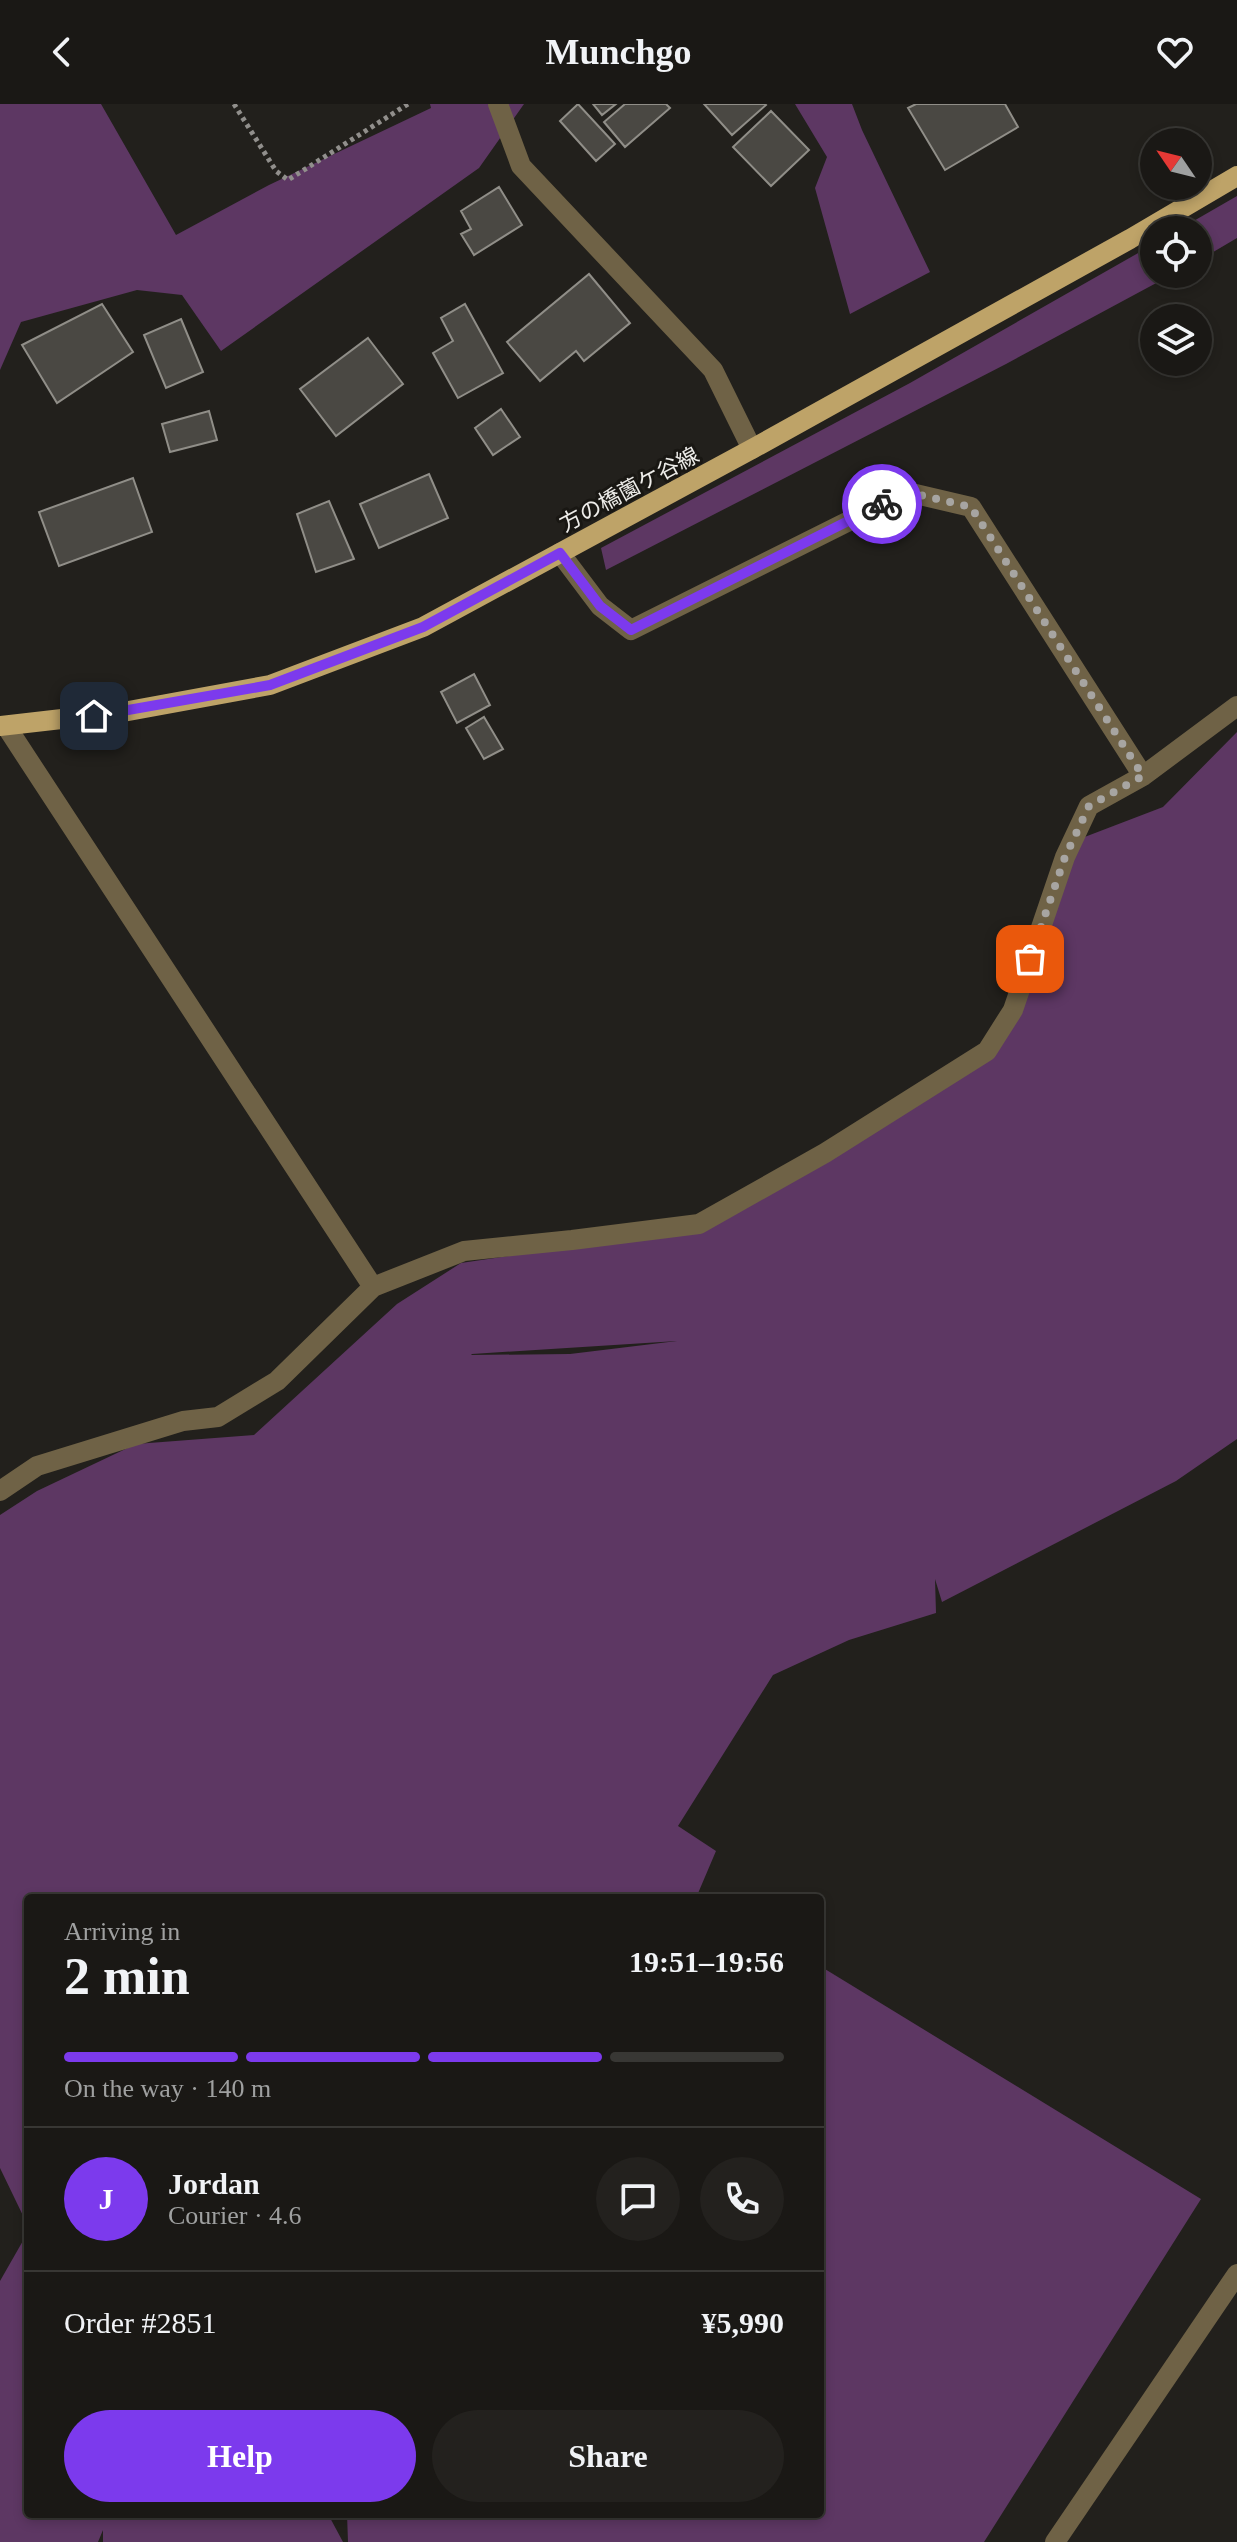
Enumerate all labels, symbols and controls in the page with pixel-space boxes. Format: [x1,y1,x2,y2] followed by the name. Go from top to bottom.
[40,30,84,74] icon: back
[1153,30,1197,74] icon: heart
[545,32,692,72] text: Munchgo
[1140,128,1212,200] north arrow
[1140,128,1212,376] map controls
[1140,216,1212,288] button: locate
[1140,304,1212,376] button: layers
[555,442,703,537] street label: 方の橋薗ケ谷線
[842,464,922,544] courier
[860,482,904,526] icon: bike
[60,682,128,750] pin
[72,694,116,738] icon: home
[996,925,1064,993] pin
[1008,937,1052,981] icon: bag
[64,1917,180,1946] text: Arriving in
[629,1945,784,1978] text: 19:51–19:56
[64,1948,190,2005] text: 2 min
[64,2074,271,2103] text: On the way · 140 m
[596,2157,680,2241] button: chat
[700,2157,784,2241] button: phone
[168,2167,260,2200] text: Jordan
[99,2182,114,2215] text: J
[168,2201,302,2230] text: Courier · 4.6
[64,2306,216,2339] text: Order #2851
[702,2306,784,2339] text: ¥5,990
[64,2410,416,2502] button: Help
[432,2410,784,2502] button: Share

